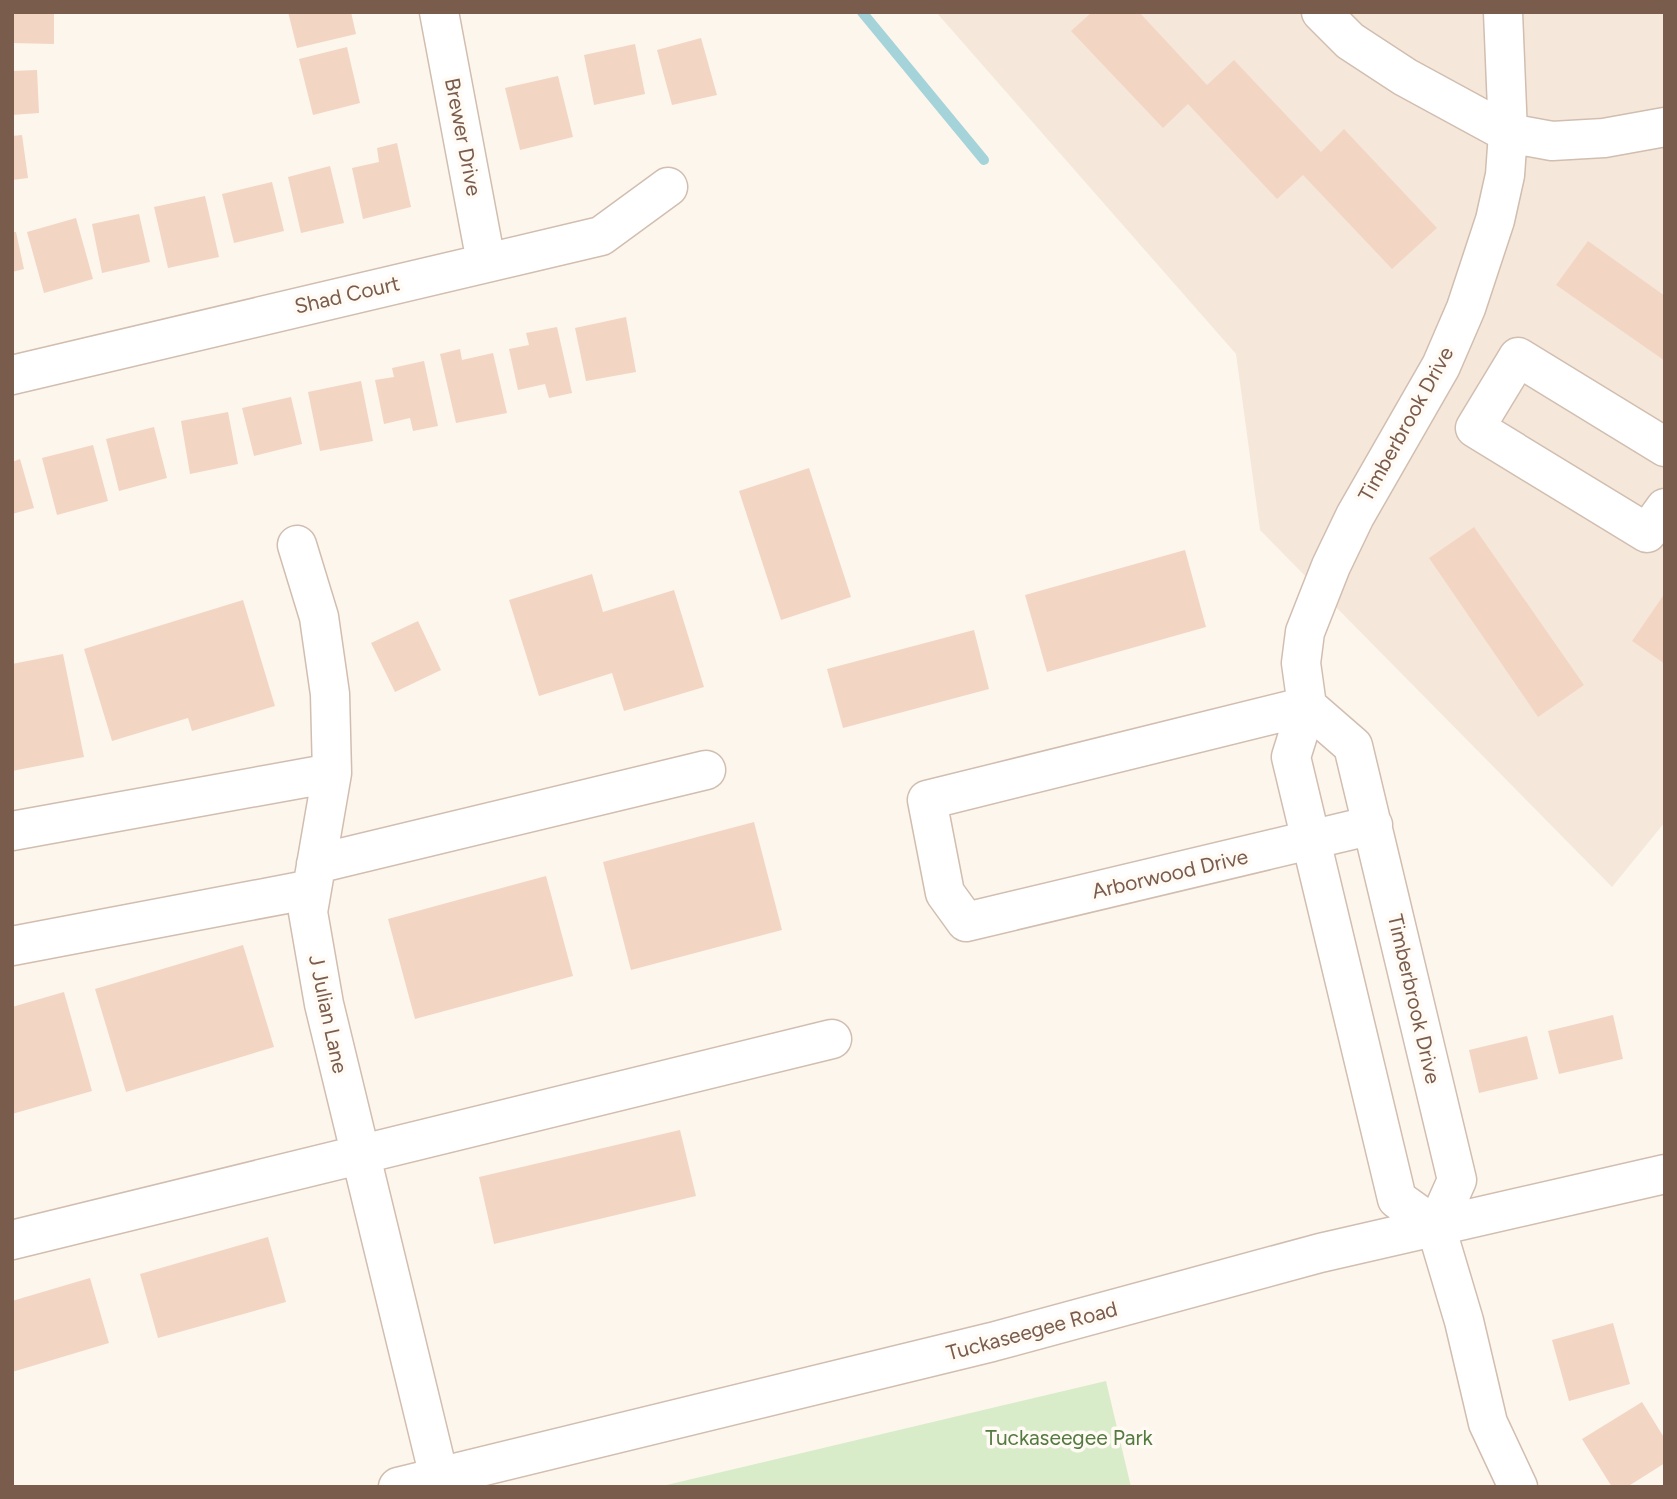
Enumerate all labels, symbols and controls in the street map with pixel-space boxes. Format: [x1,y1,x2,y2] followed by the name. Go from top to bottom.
[440,76,487,198] street label: Brewer Drive
[292,270,402,319] street label: Shad Court
[1353,342,1458,505] street label: Timberbrook Drive
[1089,843,1250,904] street label: Arborwood Drive
[1383,912,1446,1086] street label: Timberbrook Drive
[304,952,353,1075] street label: J Julian Lane
[944,1296,1120,1365] street label: Tuckaseegee Road
[985,1425,1154,1450] park label: Tuckaseegee Park

